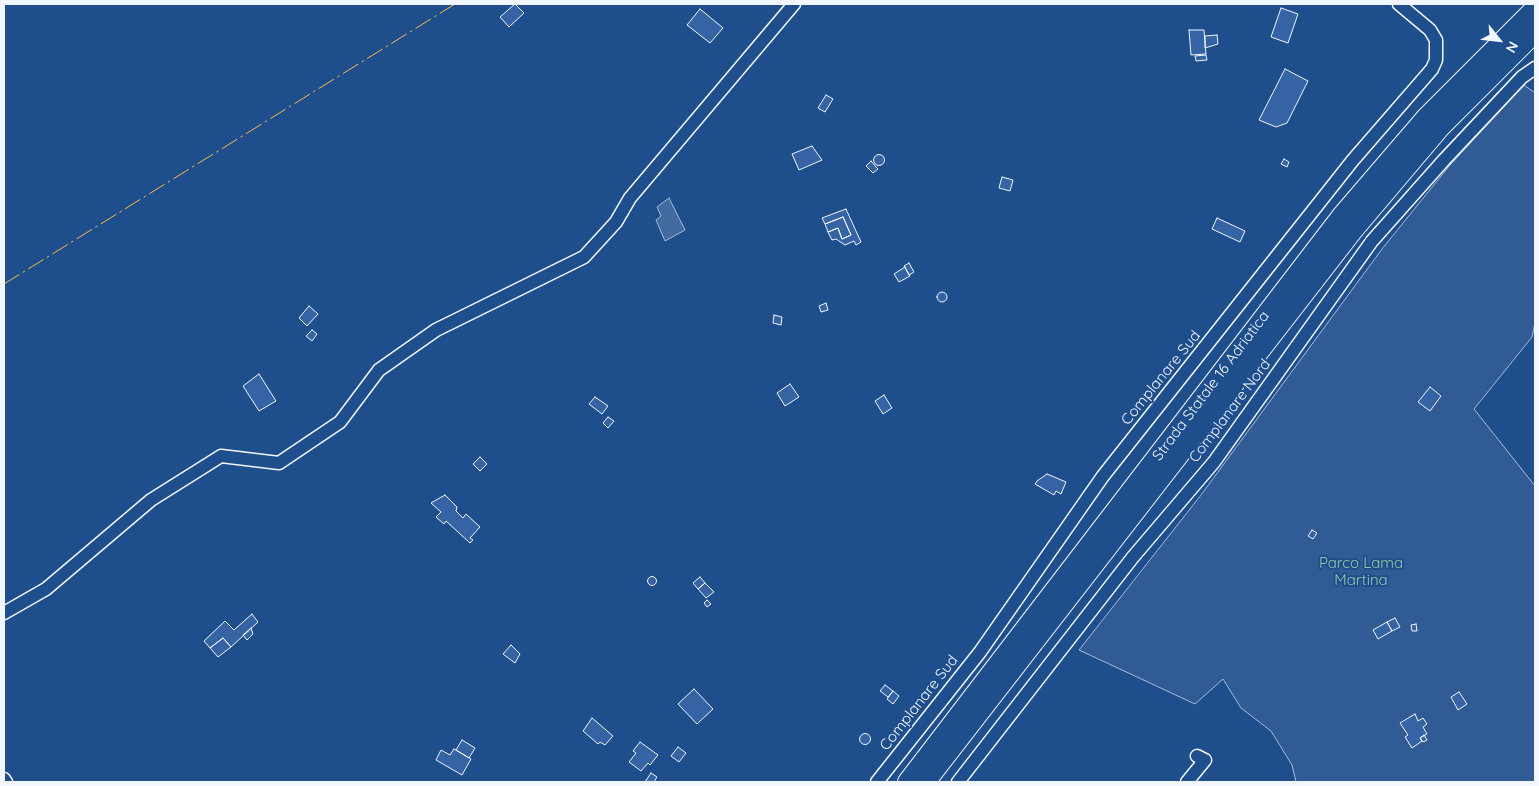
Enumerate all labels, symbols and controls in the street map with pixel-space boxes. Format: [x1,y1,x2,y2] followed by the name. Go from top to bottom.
[1474,15,1524,65] north arrow
[1502,38,1522,56] text: N
[1149,308,1273,464] street label: Strada Statale 16 Adriatica
[1118,327,1204,429] street label: Complanare Sud
[1185,356,1275,466] street label: Complanare Nord
[1319,554,1403,589] park label: Parco Lama Martina
[876,652,962,754] street label: Complanare Sud

